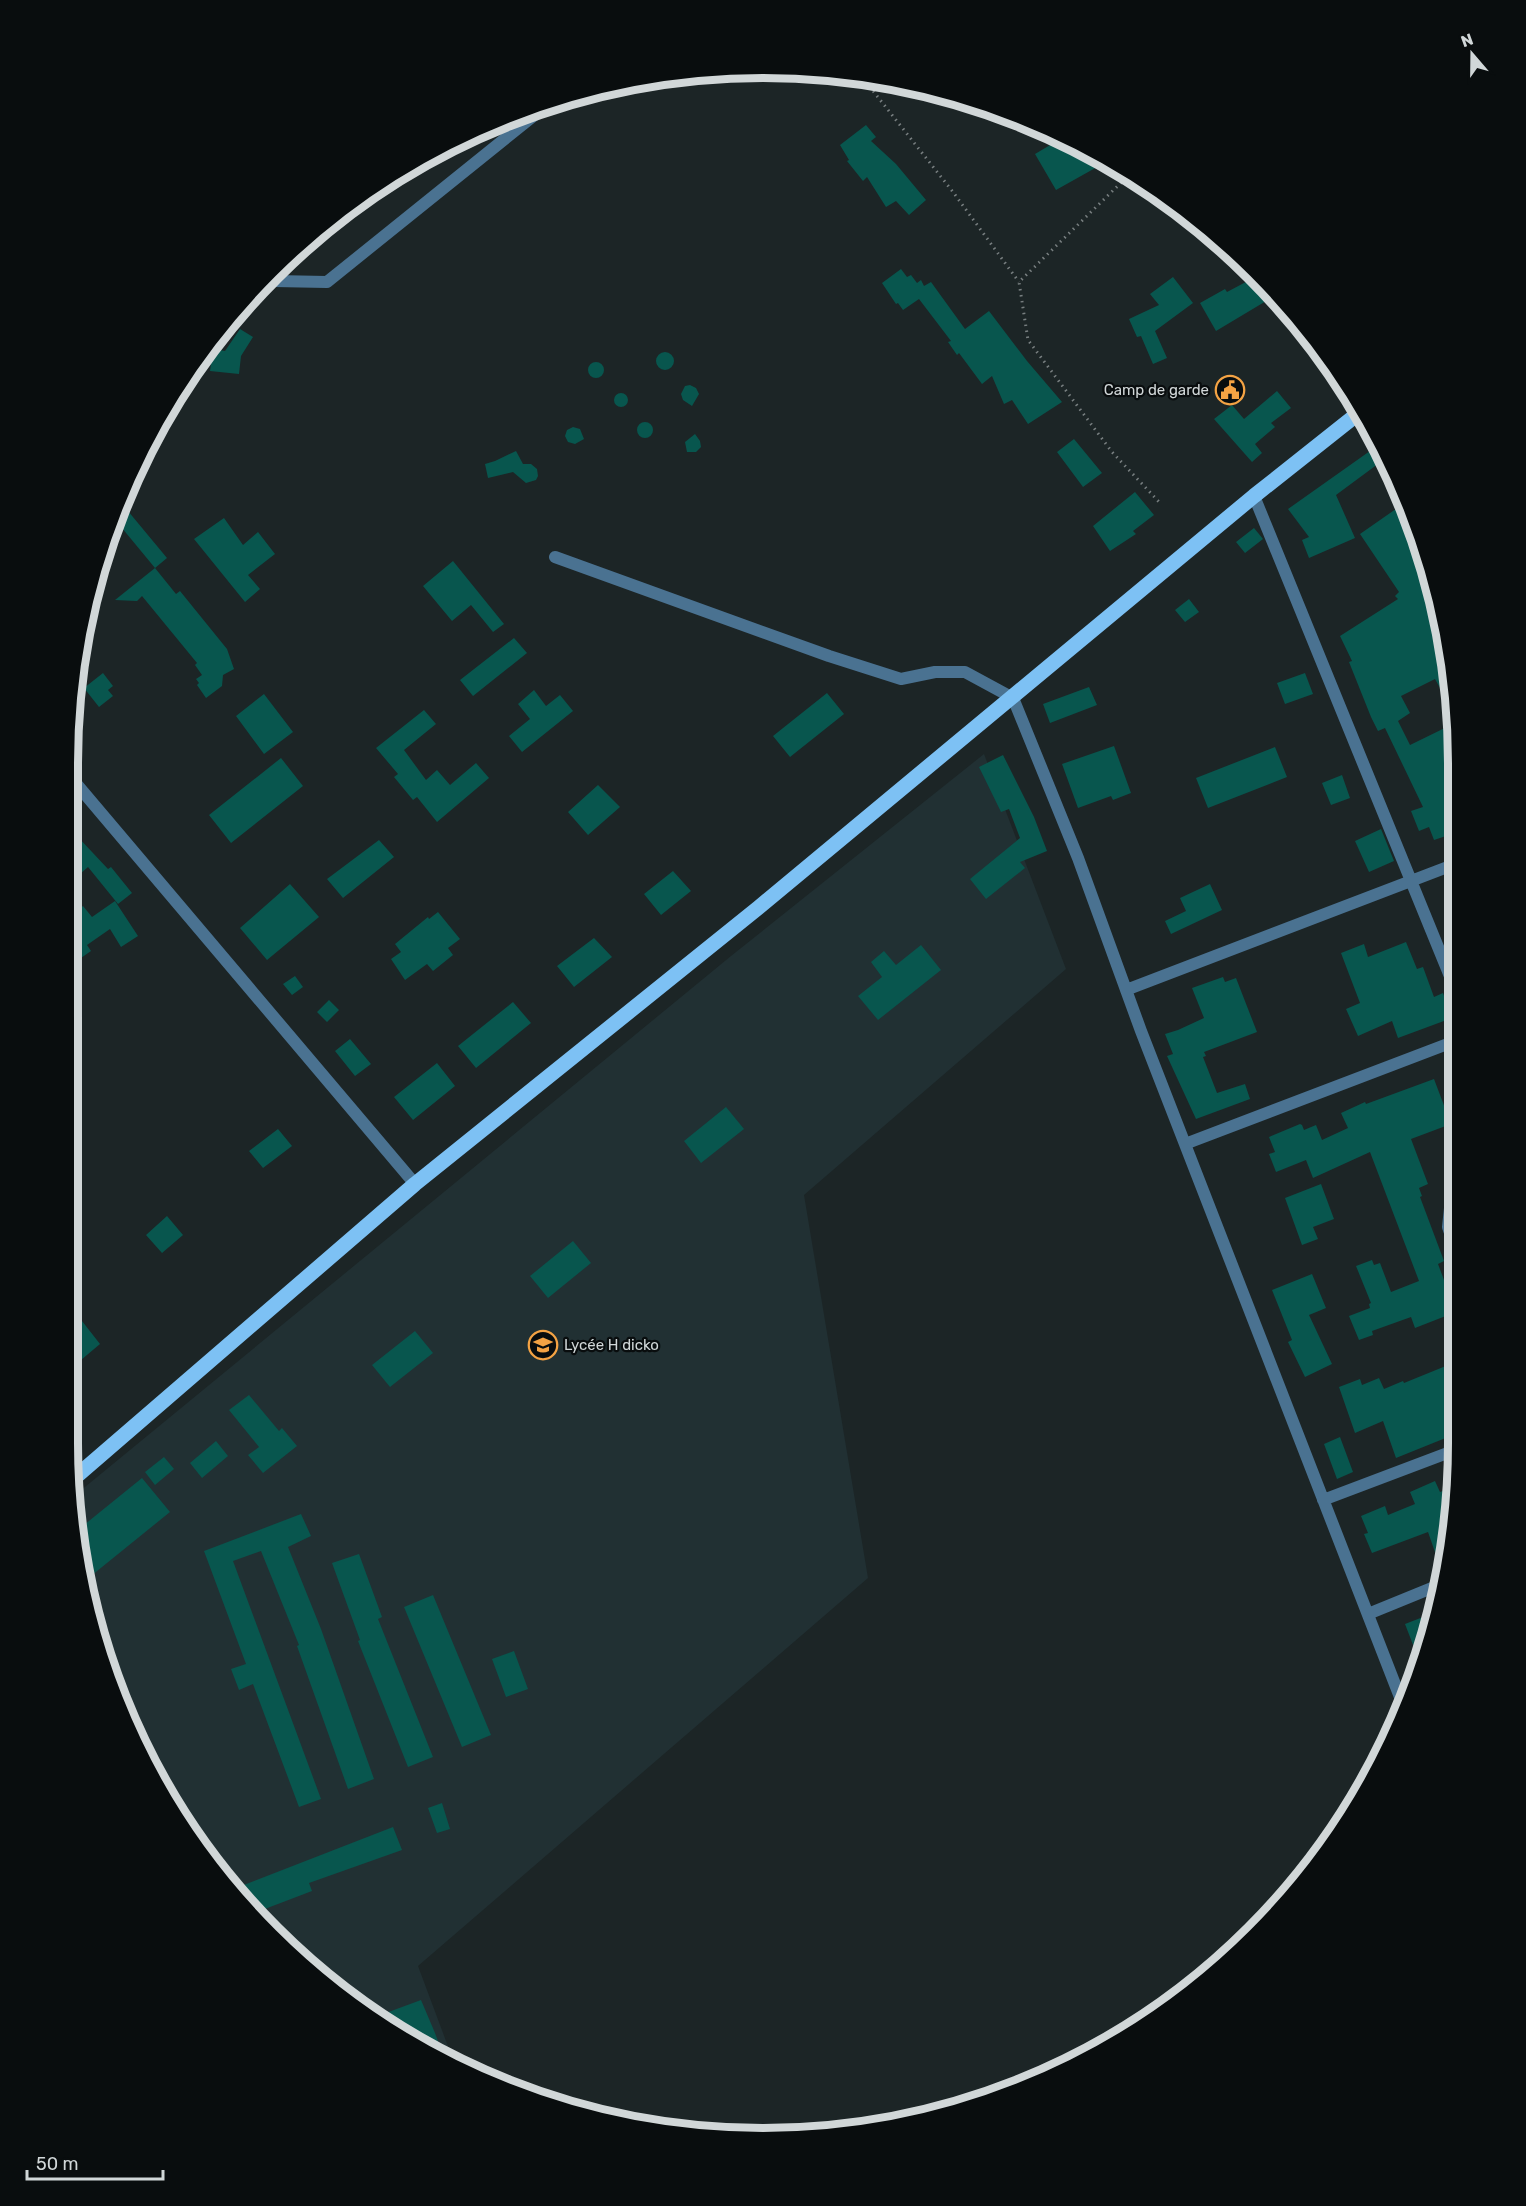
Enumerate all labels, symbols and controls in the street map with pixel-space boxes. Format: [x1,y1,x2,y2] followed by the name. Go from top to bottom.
[1442,24,1502,84] north arrow
[1458,29,1476,51] text: N
[1214,374,1246,406] public building icon: Camp de garde
[1104,381,1209,399] place label: Camp de garde
[527,1329,559,1361] school or university icon: Lycée H dicko
[564,1336,659,1354] place label: Lycée H dicko
[27,2143,164,2181] scale bar
[36,2153,79,2175] text: 50 m

